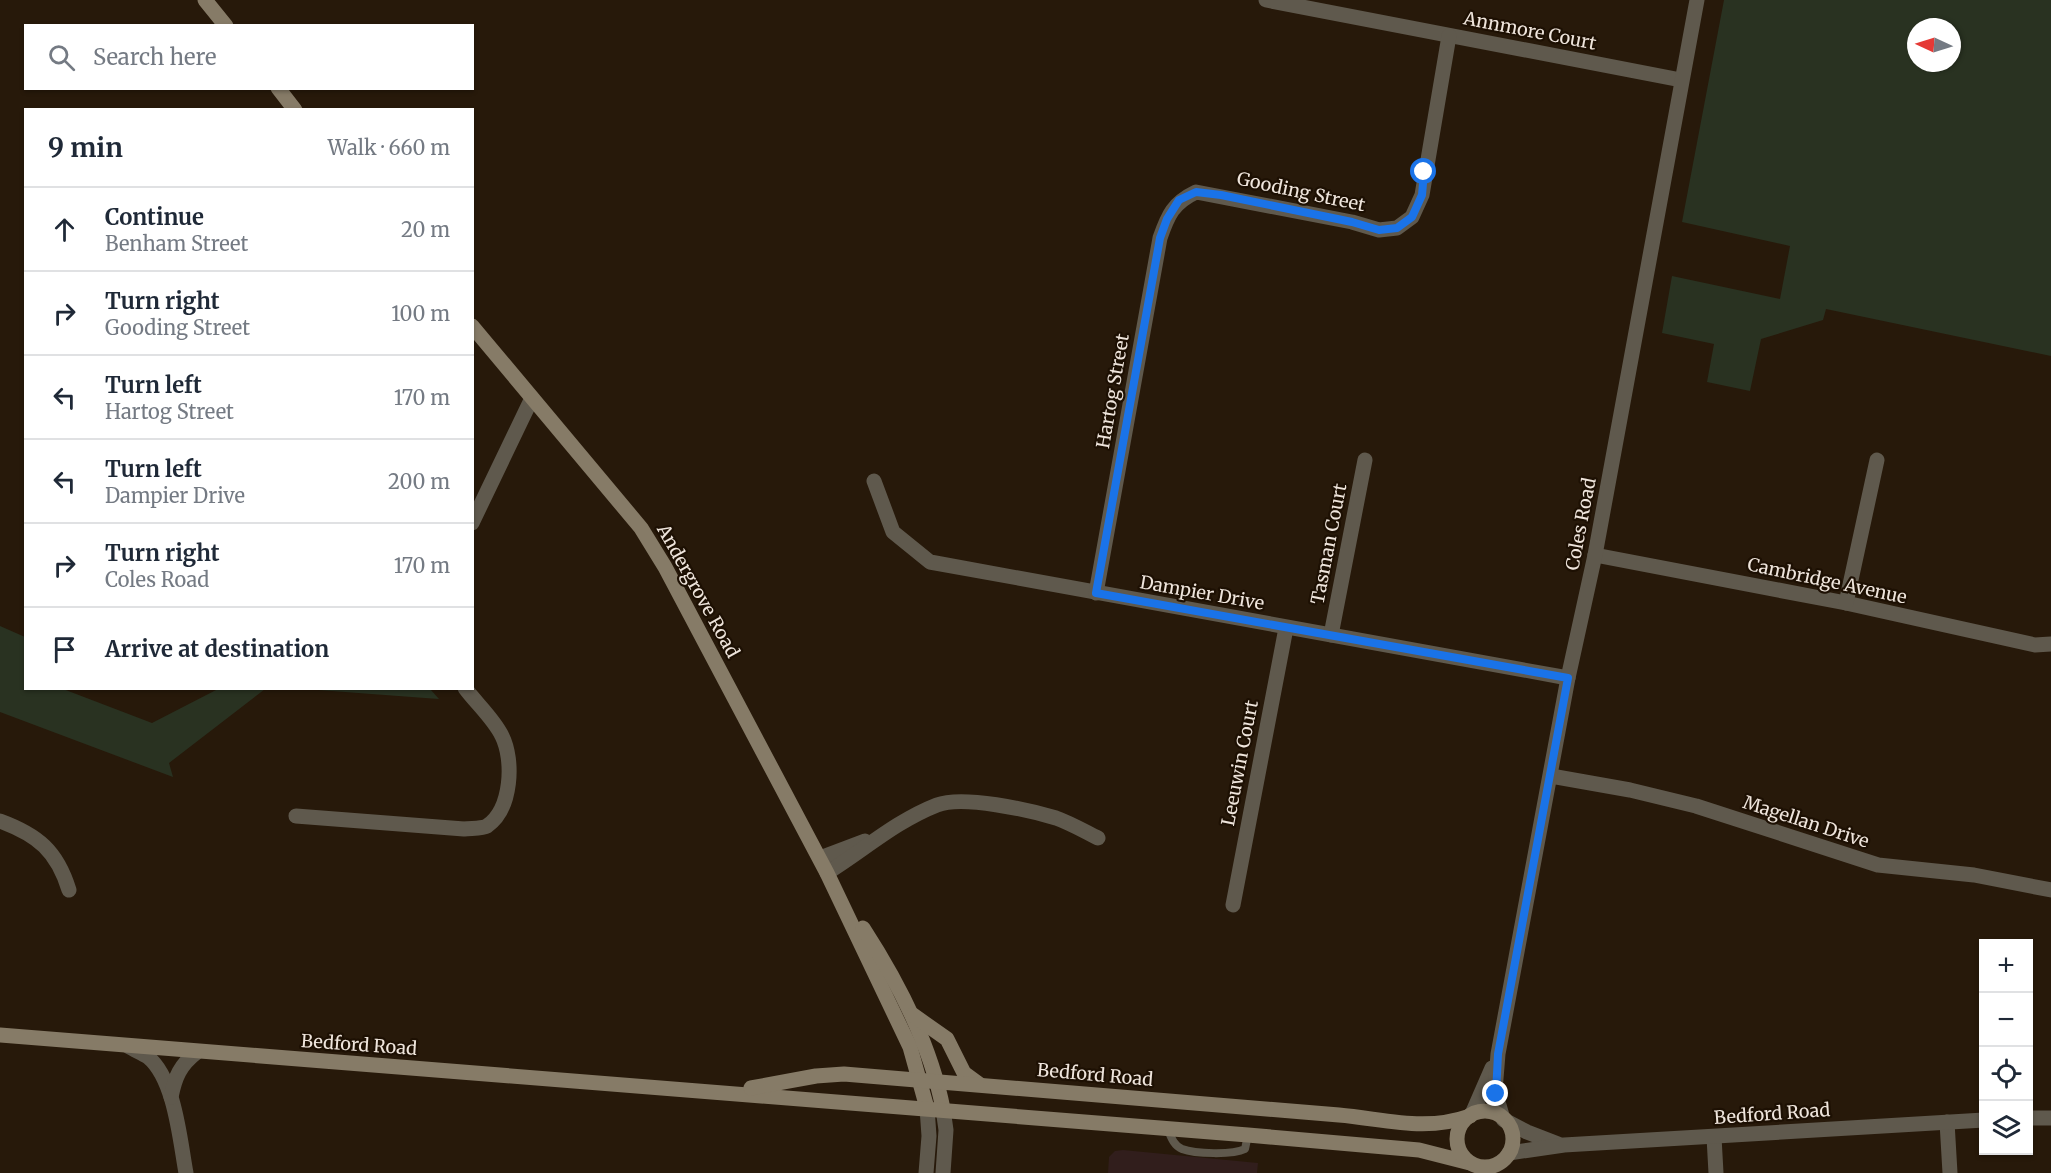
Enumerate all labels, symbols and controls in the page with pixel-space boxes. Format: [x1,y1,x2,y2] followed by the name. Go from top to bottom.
[1461,6,1598,55] street label: Annmore Court
[1907,18,1961,72] north arrow
[24,24,474,90] search box
[45,41,78,74] icon: search
[93,43,216,71] text: Search here
[48,131,123,164] text: 9 min
[328,135,450,160] text: Walk · 660 m
[1410,158,1436,184] route start
[1235,167,1367,216] street label: Gooding Street
[105,203,204,231] text: Continue
[48,213,81,246] icon: ahead
[401,217,450,242] text: 20 m
[105,231,248,256] text: Benham Street
[105,287,219,315] text: Turn right
[48,297,81,330] icon: right
[391,301,450,326] text: 100 m
[105,315,250,340] text: Gooding Street
[1091,332,1134,450] street label: Hartog Street
[105,371,202,399] text: Turn left
[48,381,81,414] icon: left
[394,385,450,410] text: 170 m
[105,399,234,424] text: Hartog Street
[105,455,202,483] text: Turn left
[48,465,81,498] icon: left
[388,469,450,494] text: 200 m
[1560,476,1601,572] street label: Coles Road
[1306,481,1352,606] street label: Tasman Court
[105,483,245,508] text: Dampier Drive
[652,519,745,662] street label: Andergrove Road
[105,539,219,567] text: Turn right
[48,549,81,582] icon: right
[1745,552,1909,609] street label: Cambridge Avenue
[394,553,450,578] text: 170 m
[105,567,209,592] text: Coles Road
[1138,570,1266,615] street label: Dampier Drive
[48,633,81,666] icon: arrive
[105,635,329,663] text: Arrive at destination
[1216,698,1263,828] street label: Leeuwin Court
[1740,790,1872,853] street label: Magellan Drive
[1979,939,2033,1155] map controls
[1979,939,2033,993] button: +
[1979,993,2033,1047] button: −
[300,1029,418,1060] street label: Bedford Road
[1979,1047,2033,1101] button: locate
[1036,1058,1154,1091] street label: Bedford Road
[1482,1080,1508,1106] route end
[1713,1098,1831,1129] street label: Bedford Road
[1979,1101,2033,1155] button: layers

